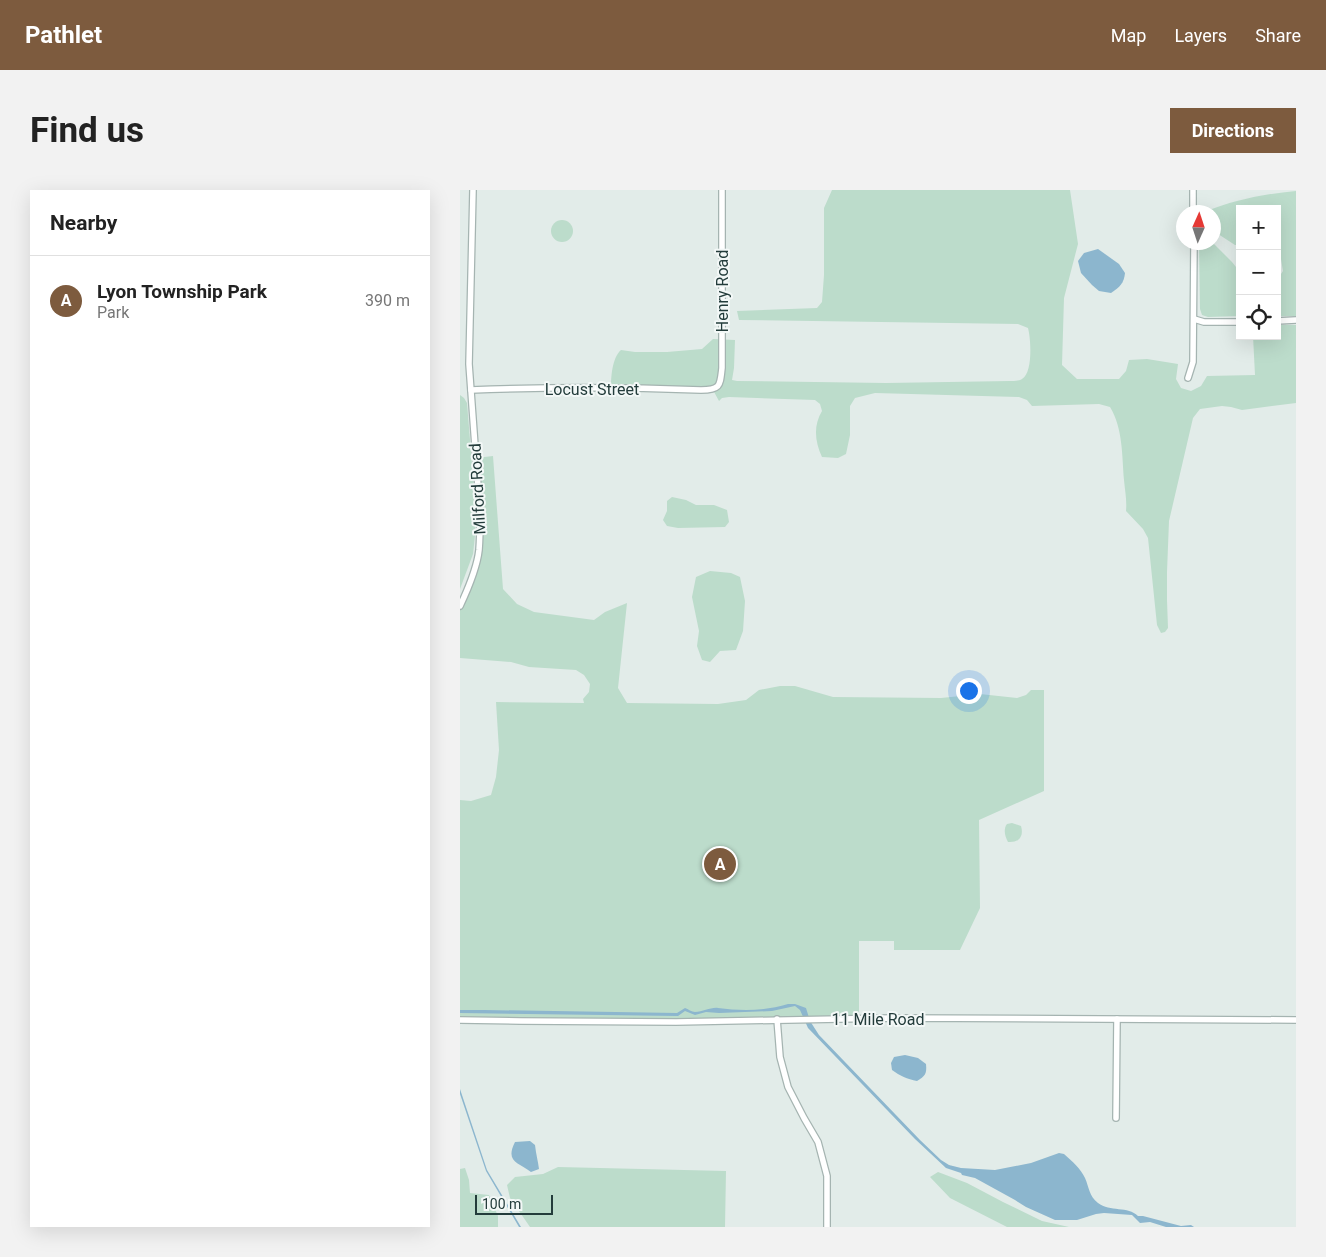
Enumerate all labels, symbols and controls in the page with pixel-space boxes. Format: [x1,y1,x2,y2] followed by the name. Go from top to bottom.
[25,21,102,49] text: Pathlet
[1111,25,1146,46] text: Map
[1174,25,1227,46] text: Layers
[1255,25,1301,46] text: Share
[1170,108,1296,153] button: Directions
[30,110,144,151] text: Find us
[1176,205,1221,250] north arrow
[1236,205,1281,340] map controls
[1236,205,1281,250] button: +
[50,211,117,235] text: Nearby
[713,250,732,332] street label: Henry Road
[1236,250,1281,295] button: −
[97,280,267,303] text: Lyon Township Park
[61,291,71,310] text: A
[365,291,410,310] text: 390 m
[1236,295,1281,340] button: locate
[97,303,129,322] text: Park
[545,380,639,399] street label: Locust Street
[466,443,489,535] street label: Milford Road
[956,678,982,704] your location
[704,845,736,883] pin: A
[832,1010,924,1029] street label: 11 Mile Road
[475,1192,552,1215] scale bar
[482,1196,521,1212] text: 100 m

